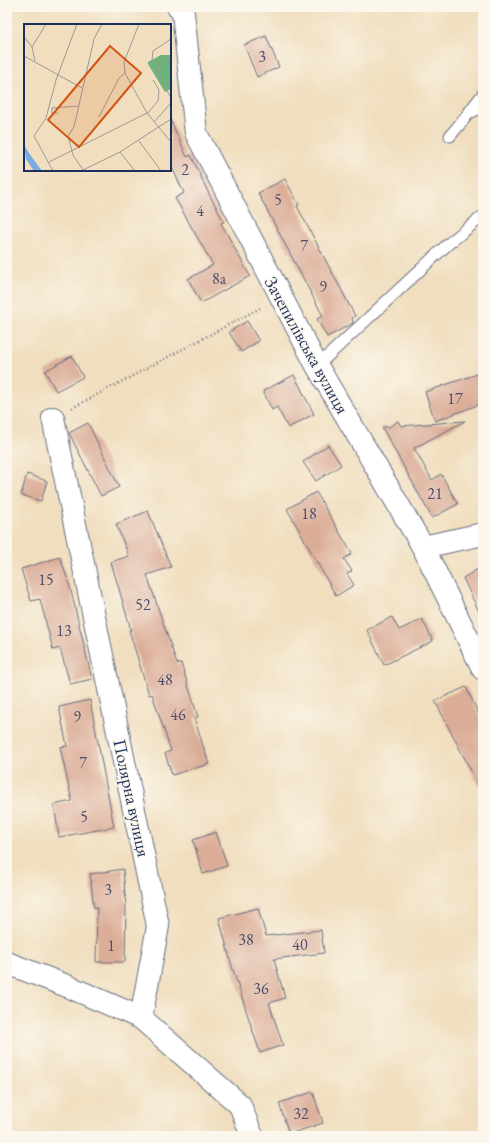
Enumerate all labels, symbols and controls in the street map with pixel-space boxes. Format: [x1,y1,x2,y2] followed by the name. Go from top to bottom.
[24,24,171,171] inset map
[258,46,266,67] house number: 3
[181,159,189,180] house number: 2
[274,189,282,210] house number: 5
[196,200,204,221] house number: 4
[300,235,308,256] house number: 7
[212,268,227,289] house number: 8а
[260,272,354,418] street label: Зачепилівська вулиця
[319,276,327,297] house number: 9
[447,388,463,409] house number: 17
[427,483,443,504] house number: 21
[301,503,317,524] house number: 18
[38,569,54,590] house number: 15
[135,594,151,615] house number: 52
[56,620,72,641] house number: 13
[157,669,173,690] house number: 48
[170,704,186,725] house number: 46
[73,706,81,727] house number: 9
[108,737,156,859] street label: Полярна вулиця
[79,752,87,773] house number: 7
[80,806,88,827] house number: 5
[104,879,112,900] house number: 3
[238,929,254,950] house number: 38
[292,934,308,955] house number: 40
[107,935,115,956] house number: 1
[253,978,269,999] house number: 36
[293,1103,309,1124] house number: 32

